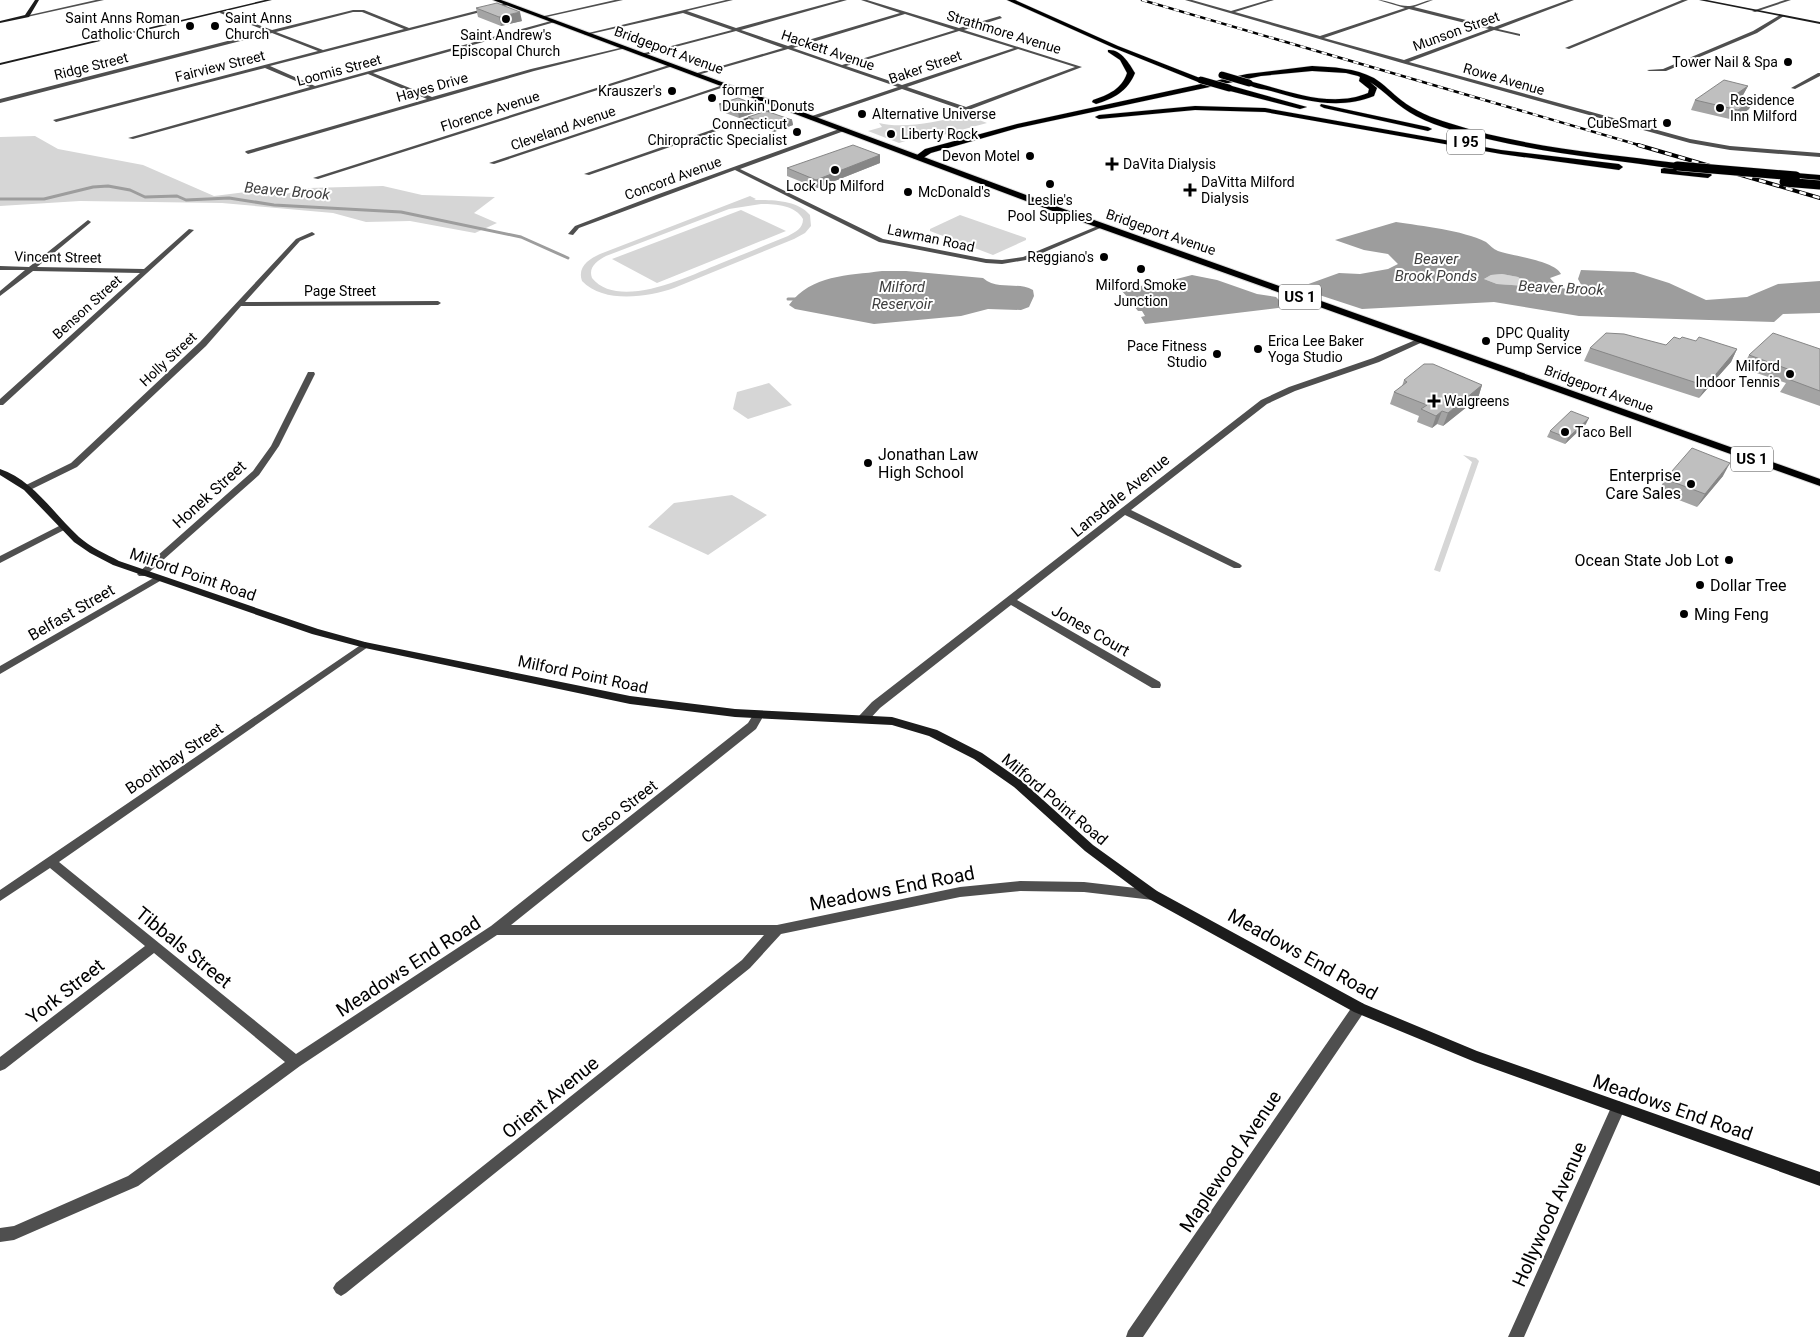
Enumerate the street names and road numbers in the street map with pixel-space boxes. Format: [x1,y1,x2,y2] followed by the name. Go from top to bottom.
[945,7,1063,57] street label: Strathmore Avenue
[1410,8,1502,54] street label: Munson Street
[612,23,726,77] street label: Bridgeport Avenue
[779,27,877,73] street label: Hackett Avenue
[173,47,267,85] street label: Fairview Street
[887,47,964,87] street label: Baker Street
[52,49,130,83] street label: Ridge Street
[295,51,383,89] street label: Loomis Street
[1462,60,1546,98] street label: Rowe Avenue
[394,69,470,105] street label: Hayes Drive
[439,87,541,135] street label: Florence Avenue
[508,103,618,153] street label: Cleveland Avenue
[1447,130,1485,154] road number: I 95
[622,153,724,203] street label: Concord Avenue
[1104,206,1218,258] street label: Bridgeport Avenue
[886,221,976,255] street label: Lawman Road
[14,248,102,266] street label: Vincent Street
[49,272,125,342] street label: Benson Street
[304,283,376,299] street label: Page Street
[1279,284,1321,310] road number: US 1
[136,328,200,389] street label: Holly Street
[1542,362,1656,416] street label: Bridgeport Avenue
[1731,446,1773,472] road number: US 1
[1067,450,1173,541] street label: Lansdale Avenue
[169,456,250,532] street label: Honek Street
[127,544,259,605] street label: Milford Point Road
[25,580,118,645] street label: Belfast Street
[1048,600,1133,660] street label: Jones Court
[516,651,650,698] street label: Milford Point Road
[122,719,227,798] street label: Boothbay Street
[998,750,1112,849] street label: Milford Point Road
[578,776,661,847] street label: Casco Street
[808,861,977,916] street label: Meadows End Road
[131,902,236,993] street label: Tibbals Street
[1224,904,1382,1005] street label: Meadows End Road
[332,911,485,1022] street label: Meadows End Road
[22,954,109,1029] street label: York Street
[497,1051,603,1143] street label: Orient Avenue
[1590,1069,1756,1146] street label: Meadows End Road
[1175,1086,1286,1236] street label: Maplewood Avenue
[1507,1138,1592,1290] street label: Hollywood Avenue

